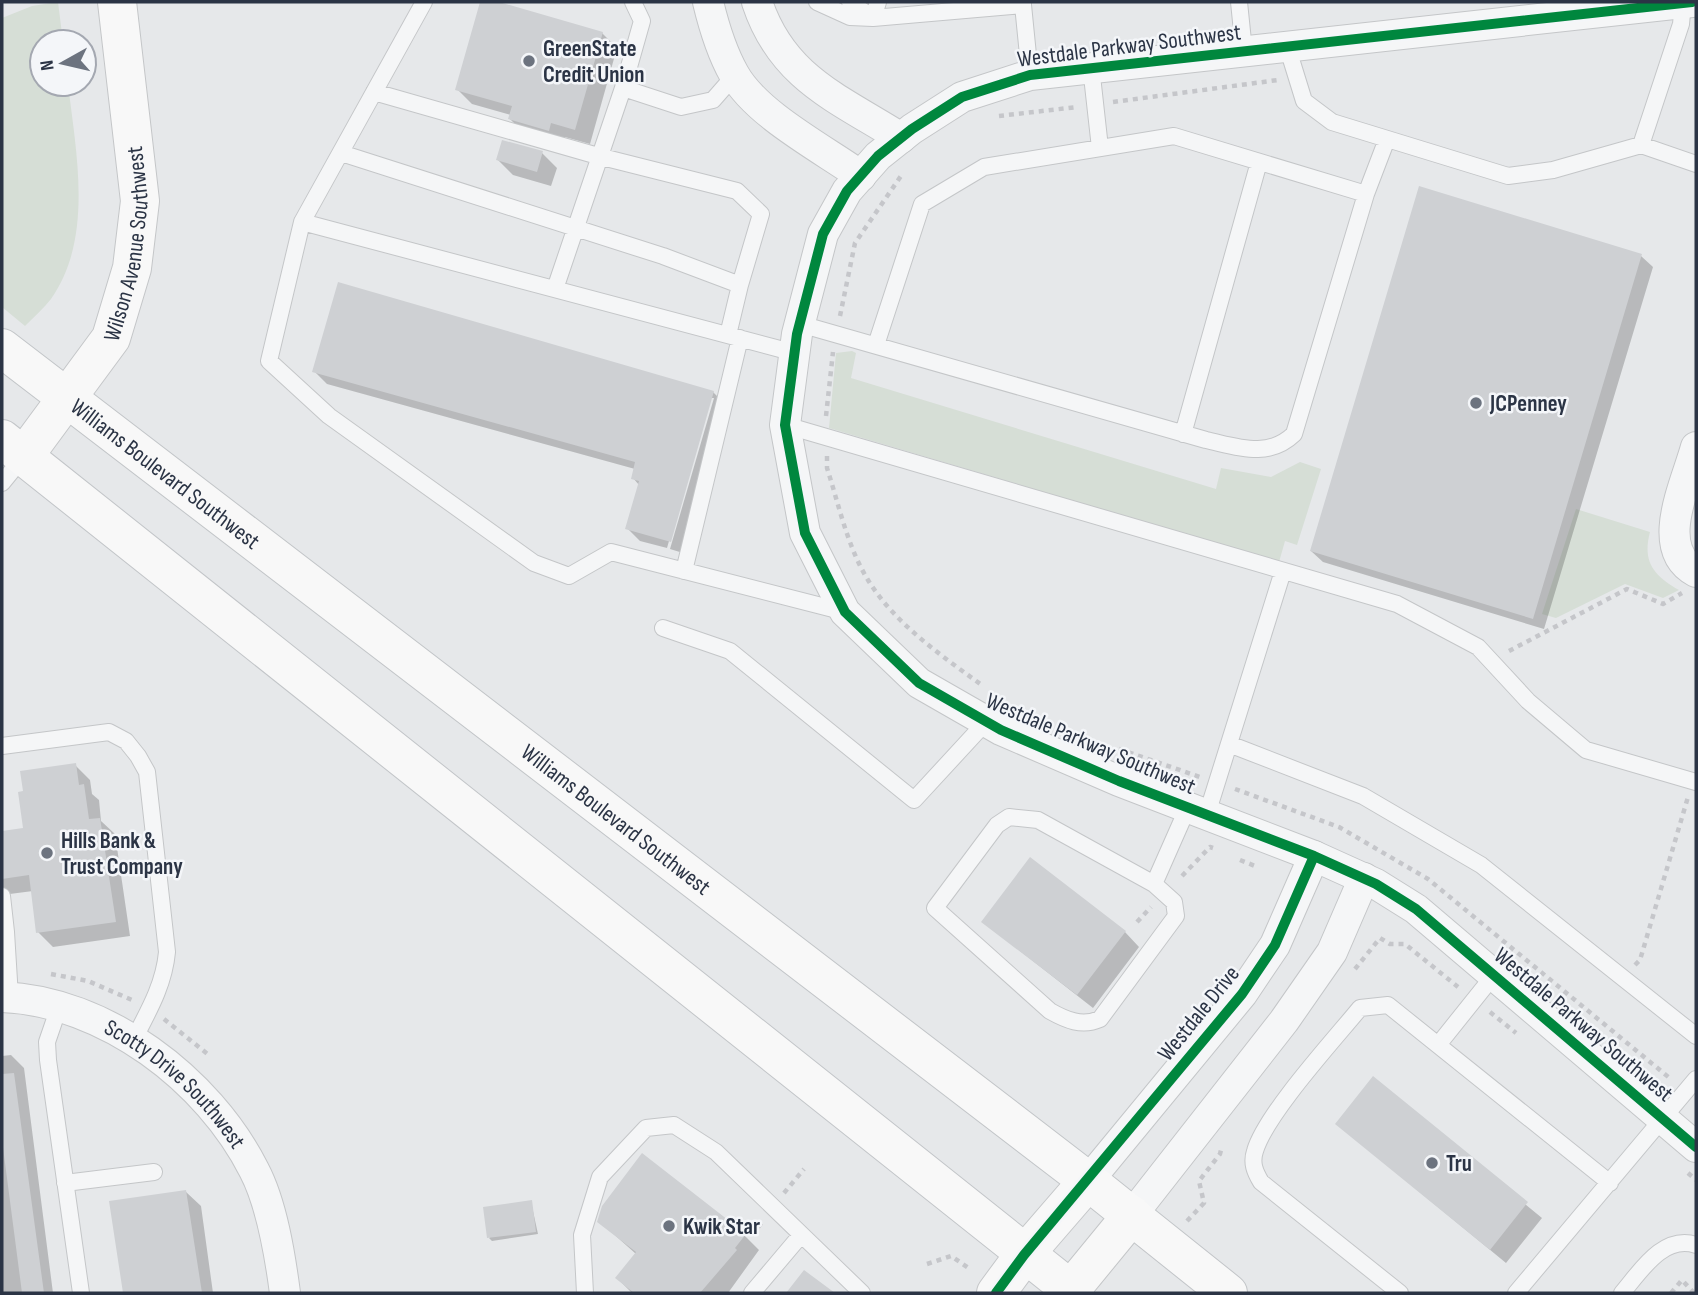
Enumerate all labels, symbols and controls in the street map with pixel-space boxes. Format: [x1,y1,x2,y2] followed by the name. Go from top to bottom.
[1016,18,1243,74] street label: Westdale Parkway Southwest
[28,28,98,98] north arrow
[543,35,644,89] place label: GreenState Credit Union
[521,53,537,69] marker: GreenState Credit Union
[36,59,60,72] text: N
[98,145,155,345] street label: Wilson Avenue Southwest
[1489,390,1567,418] place label: JCPenney
[65,393,265,556] street label: Williams Boulevard Southwest
[1468,395,1484,411] marker: JCPenney
[981,687,1200,801] street label: Westdale Parkway Southwest
[515,738,716,901] street label: Williams Boulevard Southwest
[61,827,183,881] place label: Hills Bank & Trust Company
[39,845,55,861] marker: Hills Bank & Trust Company
[1488,942,1679,1108] street label: Westdale Parkway Southwest
[1152,960,1246,1067] street label: Westdale Drive
[99,1014,251,1154] street label: Scotty Drive Southwest
[1446,1150,1472,1178] place label: Tru
[1424,1155,1440,1171] marker: Tru
[683,1213,760,1241] place label: Kwik Star
[661,1218,677,1234] marker: Kwik Star

